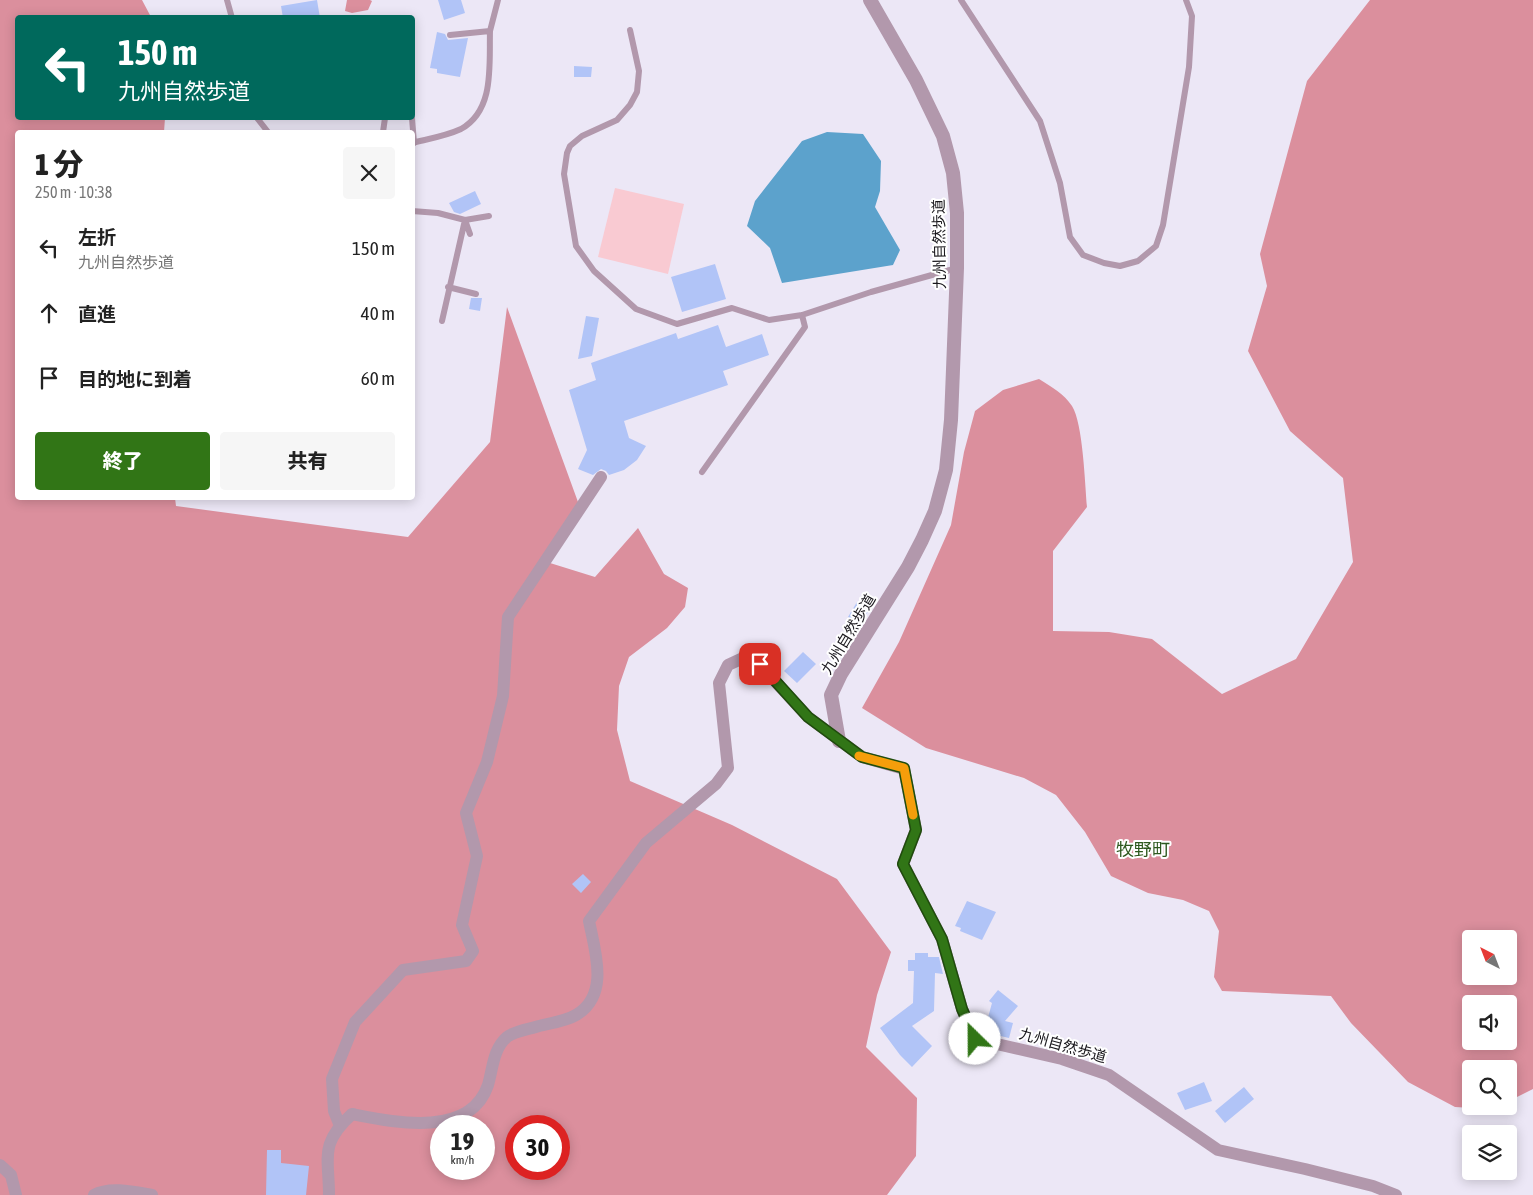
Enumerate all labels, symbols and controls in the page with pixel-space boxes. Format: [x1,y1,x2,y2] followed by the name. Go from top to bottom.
[118,32,197,72] text: 150 m
[35,35,100,100] icon: left
[118,78,250,104] text: 九州自然歩道
[35,147,83,181] text: 1 分
[343,147,395,199] button: close
[35,183,112,201] text: 250 m · 10:38
[930,199,948,289] street label: 九州自然歩道
[78,226,116,248] text: 左折
[35,234,63,262] icon: left
[352,237,395,259] text: 150 m
[78,253,174,271] text: 九州自然歩道
[35,299,63,327] icon: ahead
[361,302,395,324] text: 40 m
[78,303,116,325] text: 直進
[35,364,63,392] icon: arrive
[361,367,395,389] text: 60 m
[78,368,192,390] text: 目的地に到着
[35,432,210,490] button: 終了
[220,432,395,490] button: 共有
[818,591,878,677] street label: 九州自然歩道
[739,643,781,685] pin
[746,650,774,678] icon: arrive
[1116,839,1170,860] district label: 牧野町
[1462,930,1518,985] north arrow
[1462,930,1517,1180] map controls
[1462,995,1517,1050] button: sound
[948,1012,1000,1064] position arrow
[1017,1024,1109,1066] street label: 九州自然歩道
[1462,1060,1517,1115] button: search
[505,1115,570,1180] speed limit sign: 30
[1462,1125,1517,1180] button: layers
[451,1127,474,1155] text: 19
[451,1153,474,1167] text: km/h

